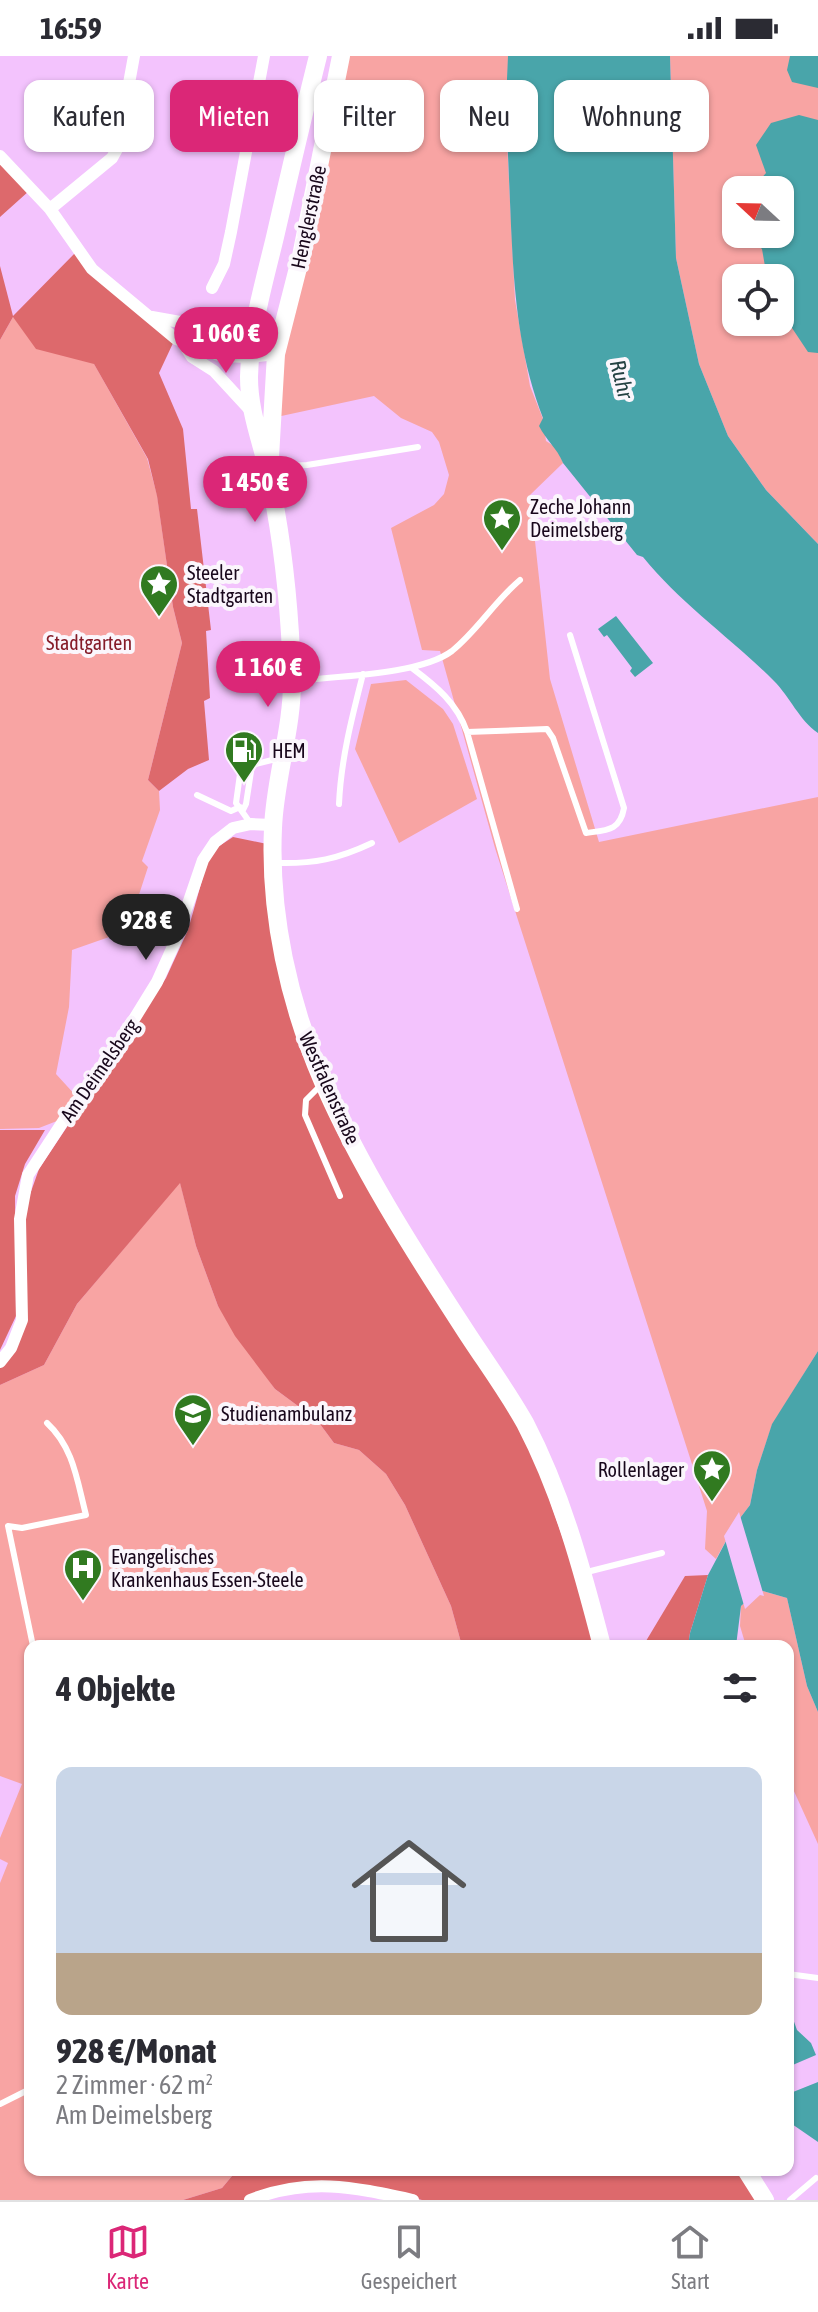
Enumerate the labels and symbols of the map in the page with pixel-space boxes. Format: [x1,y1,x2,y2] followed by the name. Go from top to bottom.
[286,163,330,271] street label: Henglerstraße
[722,176,794,248] north arrow
[152,307,300,375] pin: 1 060 €
[605,357,640,402] water label: Ruhr
[181,456,329,524] pin: 1 450 €
[530,495,631,541] place label: Zeche Johann Deimelsberg
[481,497,523,552] place icon: Zeche Johann Deimelsberg
[187,561,273,607] place label: Steeler Stadtgarten
[138,563,180,618] place icon: Steeler Stadtgarten
[46,631,132,654] park label: Stadtgarten
[194,641,342,709] pin: 1 160 €
[223,729,265,784] fuel station icon: HEM
[272,739,306,762] place label: HEM
[90,894,202,962] pin: 928 €
[55,1014,143,1126] street label: Am Deimelsberg
[295,1028,365,1148] street label: Westfalenstraße
[172,1392,214,1447] school or university icon: Studienambulanz
[221,1402,352,1425] place label: Studienambulanz
[691,1448,733,1503] place icon: Rollenlager
[598,1458,685,1481] place label: Rollenlager
[111,1545,304,1591] place label: Evangelisches Krankenhaus Essen-Steele
[62,1547,104,1602] hospital icon: Evangelisches Krankenhaus Essen-Steele

